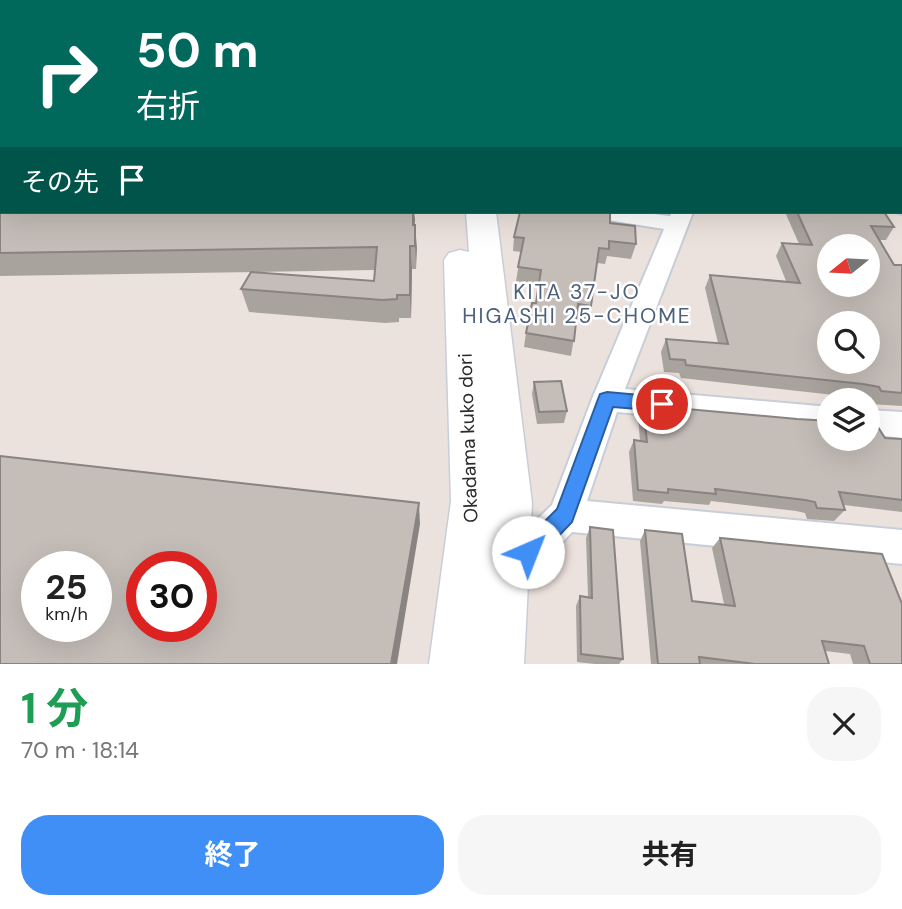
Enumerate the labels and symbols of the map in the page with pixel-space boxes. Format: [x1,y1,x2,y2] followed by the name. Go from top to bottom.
[817,234,880,298] north arrow
[462,278,692,330] district label: KITA 37-JO HIGASHI 25-CHOME
[453,353,483,523] street label: Okadama kuko dori
[632,374,692,434] pin
[491,515,565,589] position arrow
[126,551,217,642] speed limit sign: 30

